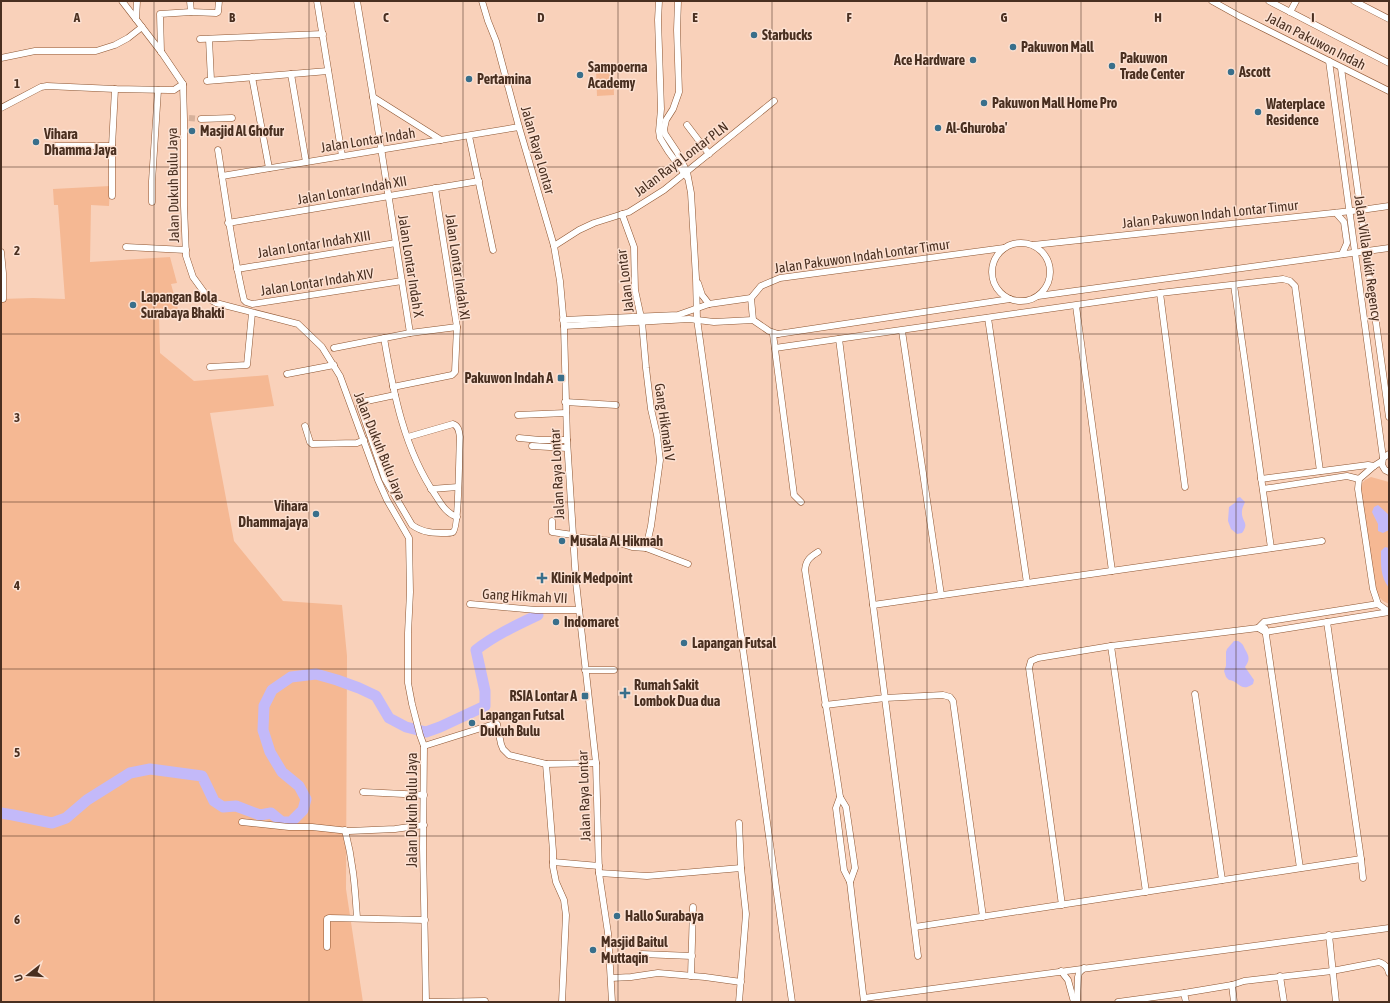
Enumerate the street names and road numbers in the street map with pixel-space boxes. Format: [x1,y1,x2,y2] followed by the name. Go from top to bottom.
[1263,9,1369,73] street label: Jalan Pakuwon Indah
[518,104,558,197] street label: Jalan Raya Lontar
[631,118,731,200] street label: Jalan Raya Lontar PLN
[320,125,416,155] street label: Jalan Lontar Indah
[164,127,182,243] street label: Jalan Dukuh Bulu Jaya
[296,172,408,208] street label: Jalan Lontar Indah XII
[1351,194,1385,322] street label: Jalan Villa Bukit Regency
[1121,197,1300,231] street label: Jalan Pakuwon Indah Lontar Timur
[395,213,427,319] street label: Jalan Lontar Indah X
[443,213,473,321] street label: Jalan Lontar Indah XI
[256,227,372,261] street label: Jalan Lontar Indah XIII
[773,236,952,276] street label: Jalan Pakuwon Indah Lontar Timur
[613,248,637,313] street label: Jalan Lontar
[259,265,375,299] street label: Jalan Lontar Indah XIV
[652,382,678,462] street label: Gang Hikmah V
[351,390,409,502] street label: Jalan Dukuh Bulu Jaya
[547,427,567,520] street label: Jalan Raya Lontar
[482,586,568,606] street label: Gang Hikmah VII
[574,749,594,842] street label: Jalan Raya Lontar
[404,752,420,868] street label: Jalan Dukuh Bulu Jaya

